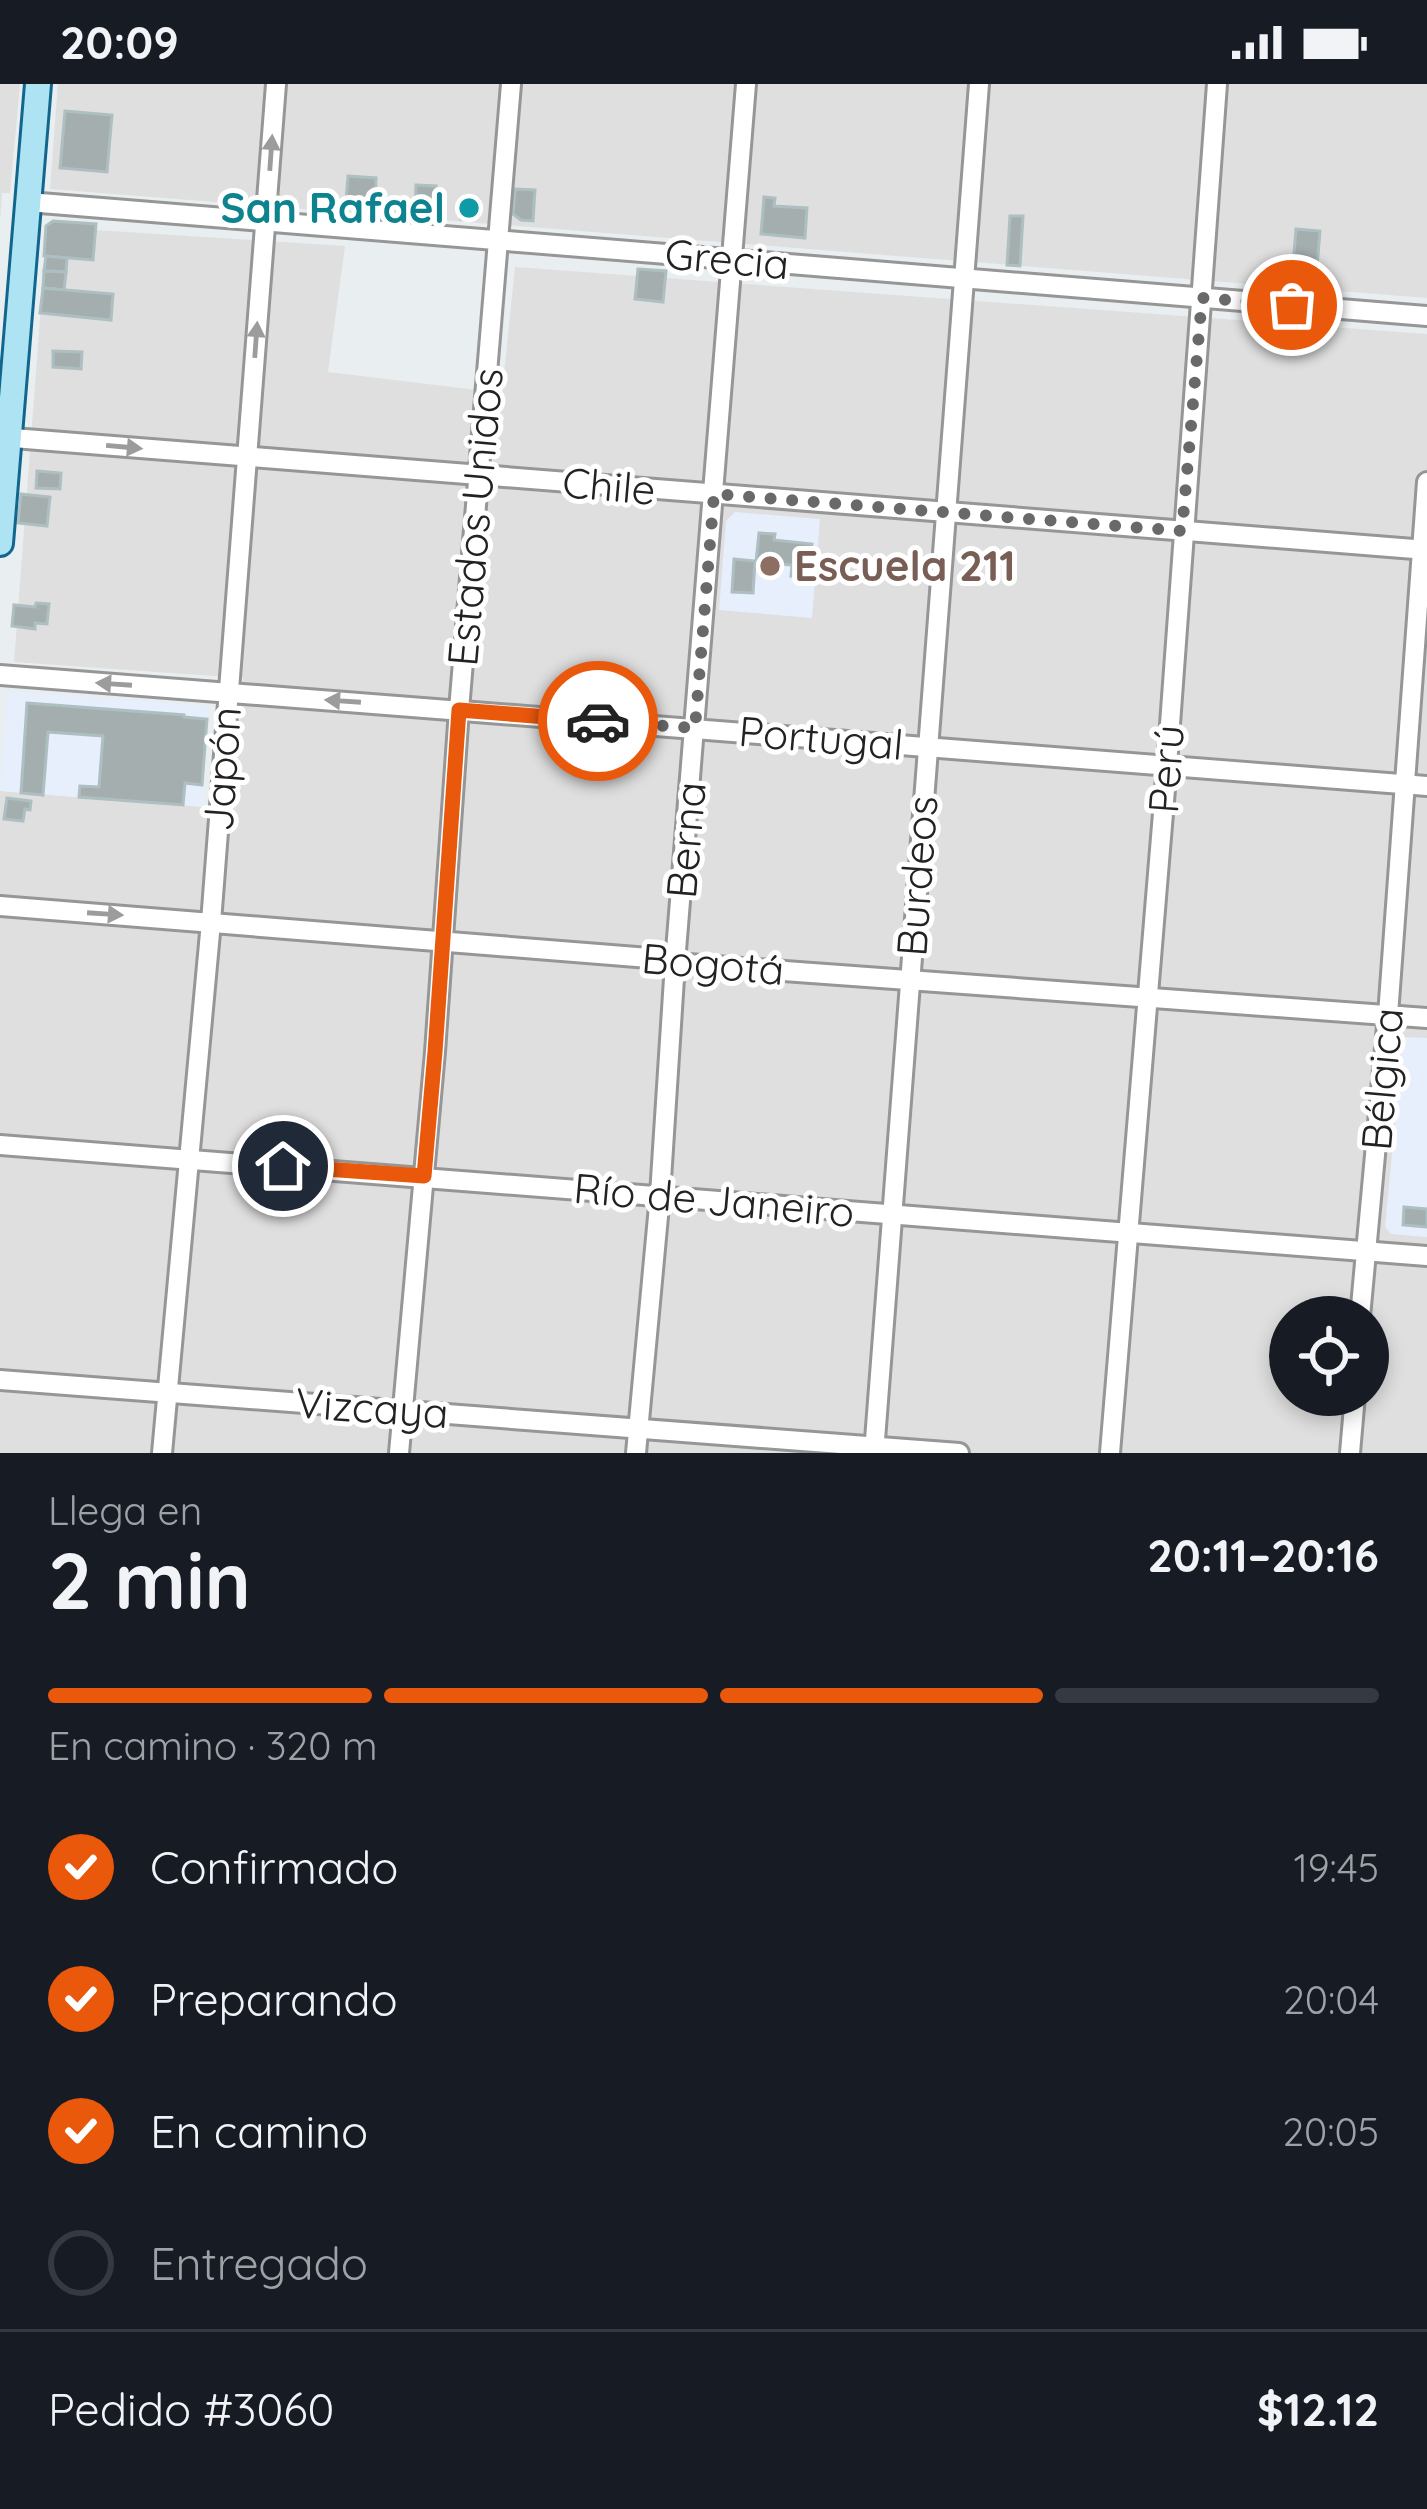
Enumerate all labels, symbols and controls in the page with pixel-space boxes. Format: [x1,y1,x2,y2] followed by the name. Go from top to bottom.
[60,14,179,70] text: 20:09
[261,134,280,171] one-way arrow
[221,181,445,234] place label: San Rafael
[456,195,482,221] marker: San Rafael
[663,227,791,290] street label: Grecia
[1241,254,1343,356] pin
[1259,272,1325,338] icon: bag
[247,321,266,358] one-way arrow
[435,366,514,668] street label: Estados Unidos
[106,438,143,457] one-way arrow
[560,455,658,516] street label: Chile
[794,539,1016,592] place label: Escuela 211
[757,553,783,579] marker: Escuela 211
[538,661,658,781] courier
[95,674,132,693] one-way arrow
[565,688,631,754] icon: car
[324,692,361,711] one-way arrow
[737,704,906,771] street label: Portugal
[191,705,252,833] street label: Japón
[1136,723,1195,815] street label: Perú
[654,779,717,901] street label: Berna
[884,794,949,958] street label: Burdeos
[87,905,124,924] one-way arrow
[639,931,787,996] street label: Bogotá
[1349,1006,1414,1152] street label: Bélgica
[232,1115,334,1217] pin
[250,1133,316,1199] icon: home
[571,1161,857,1238] street label: Río de Janeiro
[1269,1296,1389,1416] map controls
[1269,1296,1389,1416] button: locate
[294,1376,450,1439] street label: Vizcaya
[48,1486,202,1535] text: Llega en
[1147,1527,1379,1583] text: 20:11–20:16
[48,1531,251,1629] text: 2 min
[48,1721,378,1770] text: En camino · 320 m
[48,1834,114,1900] icon: check
[150,1839,398,1895] text: Confirmado
[1293,1843,1379,1892] text: 19:45
[48,1966,114,2032] icon: check
[150,1971,398,2027] text: Preparando
[1283,1975,1379,2024] text: 20:04
[48,2098,114,2164] icon: check
[150,2103,368,2159] text: En camino
[1282,2107,1379,2156] text: 20:05
[150,2235,368,2291] text: Entregado
[48,2381,334,2437] text: Pedido #3060
[1257,2381,1379,2437] text: $12.12

